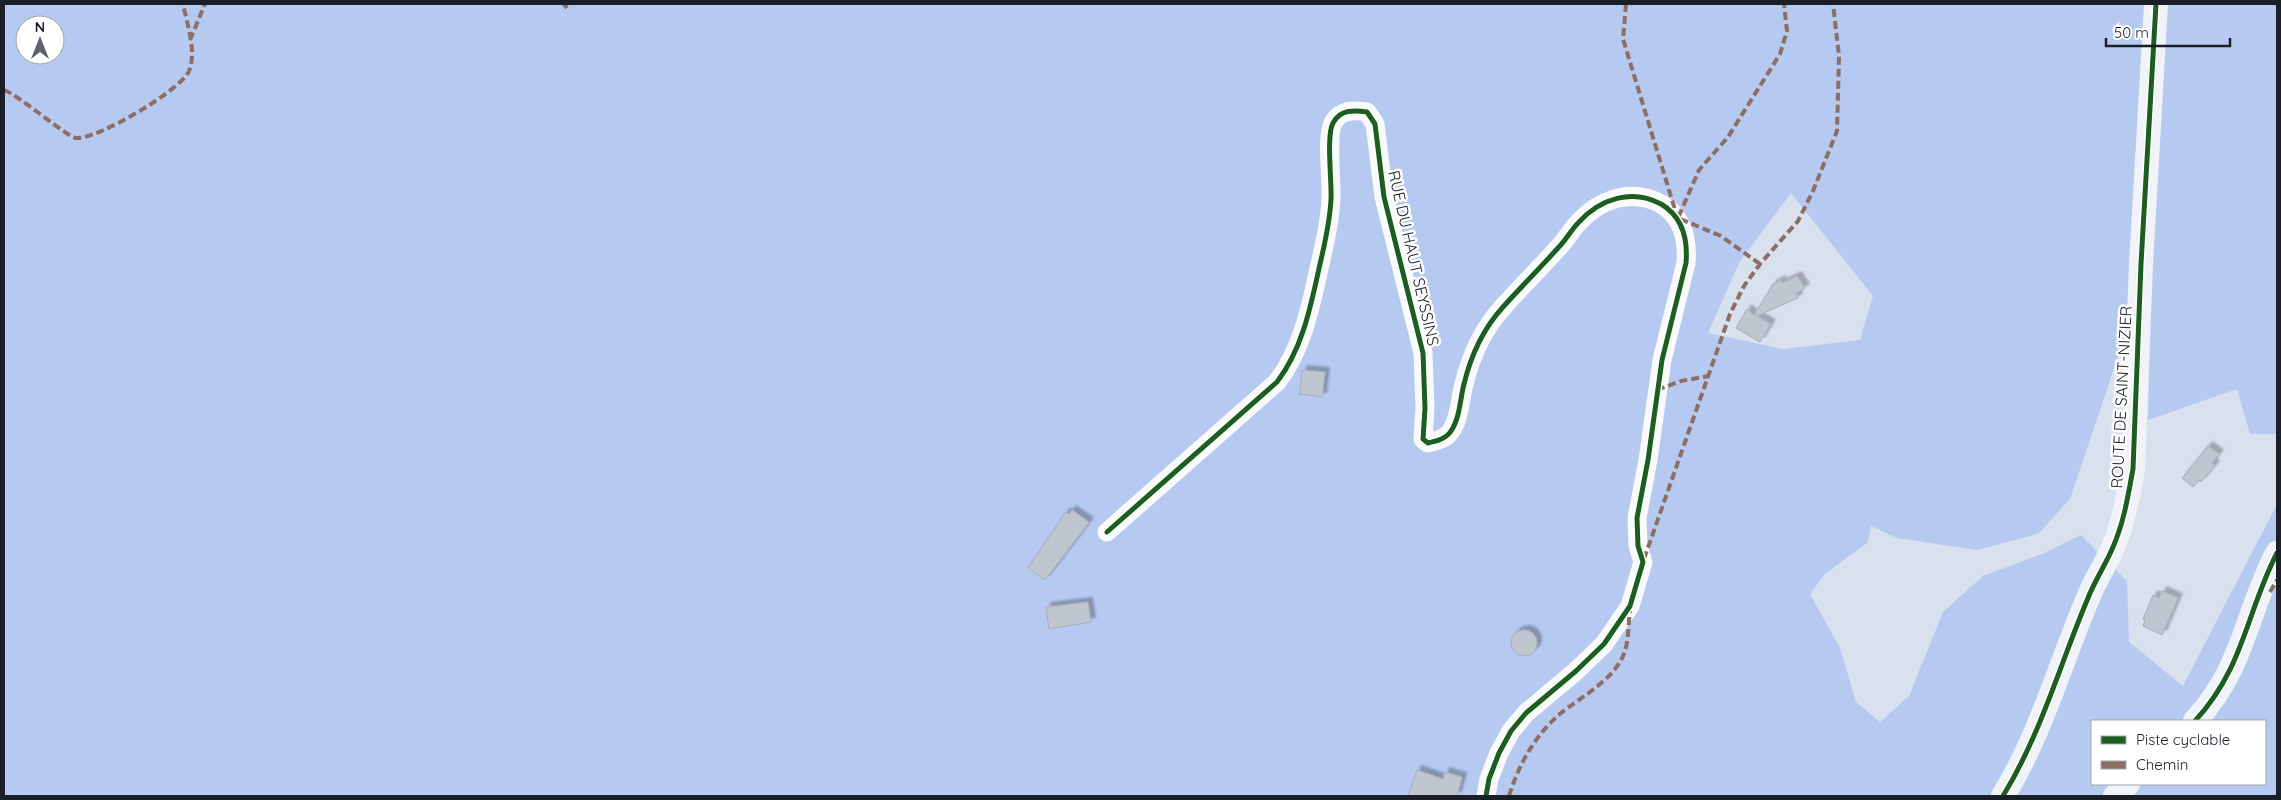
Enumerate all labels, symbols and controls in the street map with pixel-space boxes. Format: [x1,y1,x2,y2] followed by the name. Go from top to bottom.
[15,15,65,65] north arrow
[2106,15,2230,47] scale bar
[35,18,45,36] text: N
[2114,23,2149,42] text: 50 m
[1384,168,1444,348] street label: RUE DU HAUT SEYSSINS
[2106,305,2136,489] street label: ROUTE DE SAINT-NIZIER
[2091,720,2266,785] legend
[2136,730,2230,749] text: Piste cyclable
[2136,755,2188,774] text: Chemin

